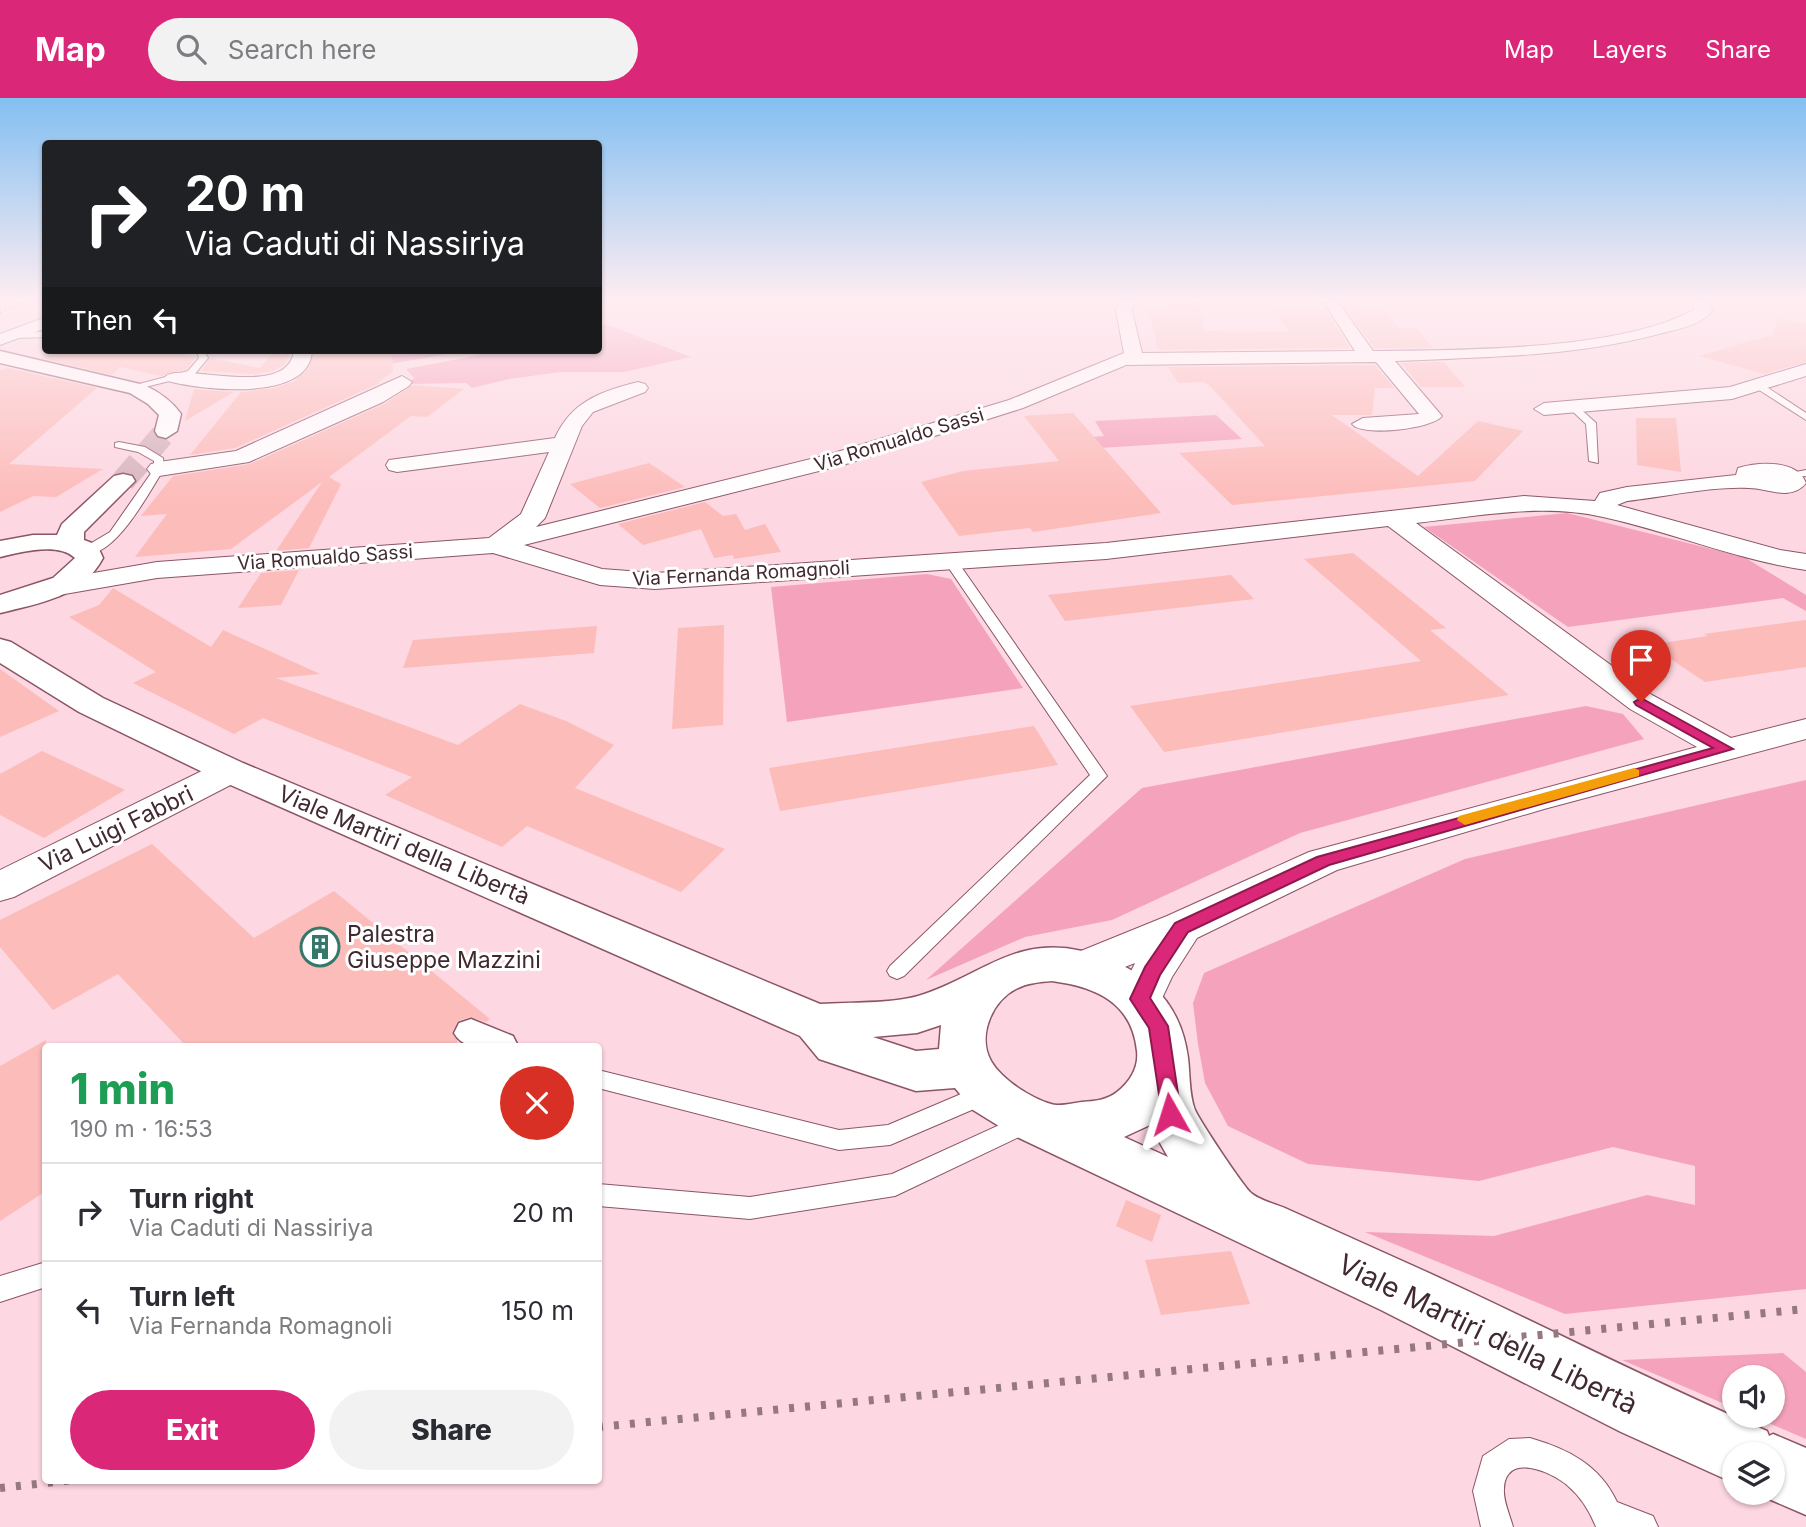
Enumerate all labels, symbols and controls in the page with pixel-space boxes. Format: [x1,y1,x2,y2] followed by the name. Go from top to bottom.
[148,18,638,81] search box
[35,29,106,69] text: Map
[172,30,210,68] icon: search
[228,34,376,65] text: Search here
[1504,35,1554,64] text: Map
[1592,35,1667,64] text: Layers
[1705,35,1771,64] text: Share
[185,164,305,223] text: 20 m
[70,168,161,259] icon: right
[185,224,525,263] text: Via Caduti di Nassiriya
[147,301,185,339] icon: left
[70,305,133,336] text: Then
[812,403,987,476] street label: Via Romualdo Sassi
[236,540,414,575] street label: Via Romualdo Sassi
[632,556,850,591] street label: Via Fernanda Romagnoli
[1611,630,1671,702] pin
[1622,641,1660,679] icon: arrive
[274,779,534,911] street label: Viale Martiri della Libertà
[34,780,198,878] street label: Via Luigi Fabbri
[347,920,541,974] place label: Palestra Giuseppe Mazzini
[299,926,341,968] building icon: Palestra Giuseppe Mazzini
[70,1063,175,1114] text: 1 min
[500,1066,574,1140] button: close
[1133,1077,1207,1151] position arrow
[70,1115,213,1143] text: 190 m · 16:53
[129,1183,254,1214] text: Turn right
[70,1193,108,1231] icon: right
[512,1197,574,1228] text: 20 m
[129,1214,373,1242] text: Via Caduti di Nassiriya
[1333,1247,1643,1421] street label: Viale Martiri della Libertà
[129,1281,235,1312] text: Turn left
[70,1291,108,1329] icon: left
[501,1295,574,1326] text: 150 m
[129,1312,392,1340] text: Via Fernanda Romagnoli
[1722,1365,1785,1505] map controls
[1722,1365,1785,1428] button: sound
[70,1390,315,1470] button: Exit
[329,1390,574,1470] button: Share
[1722,1442,1785,1505] button: layers

